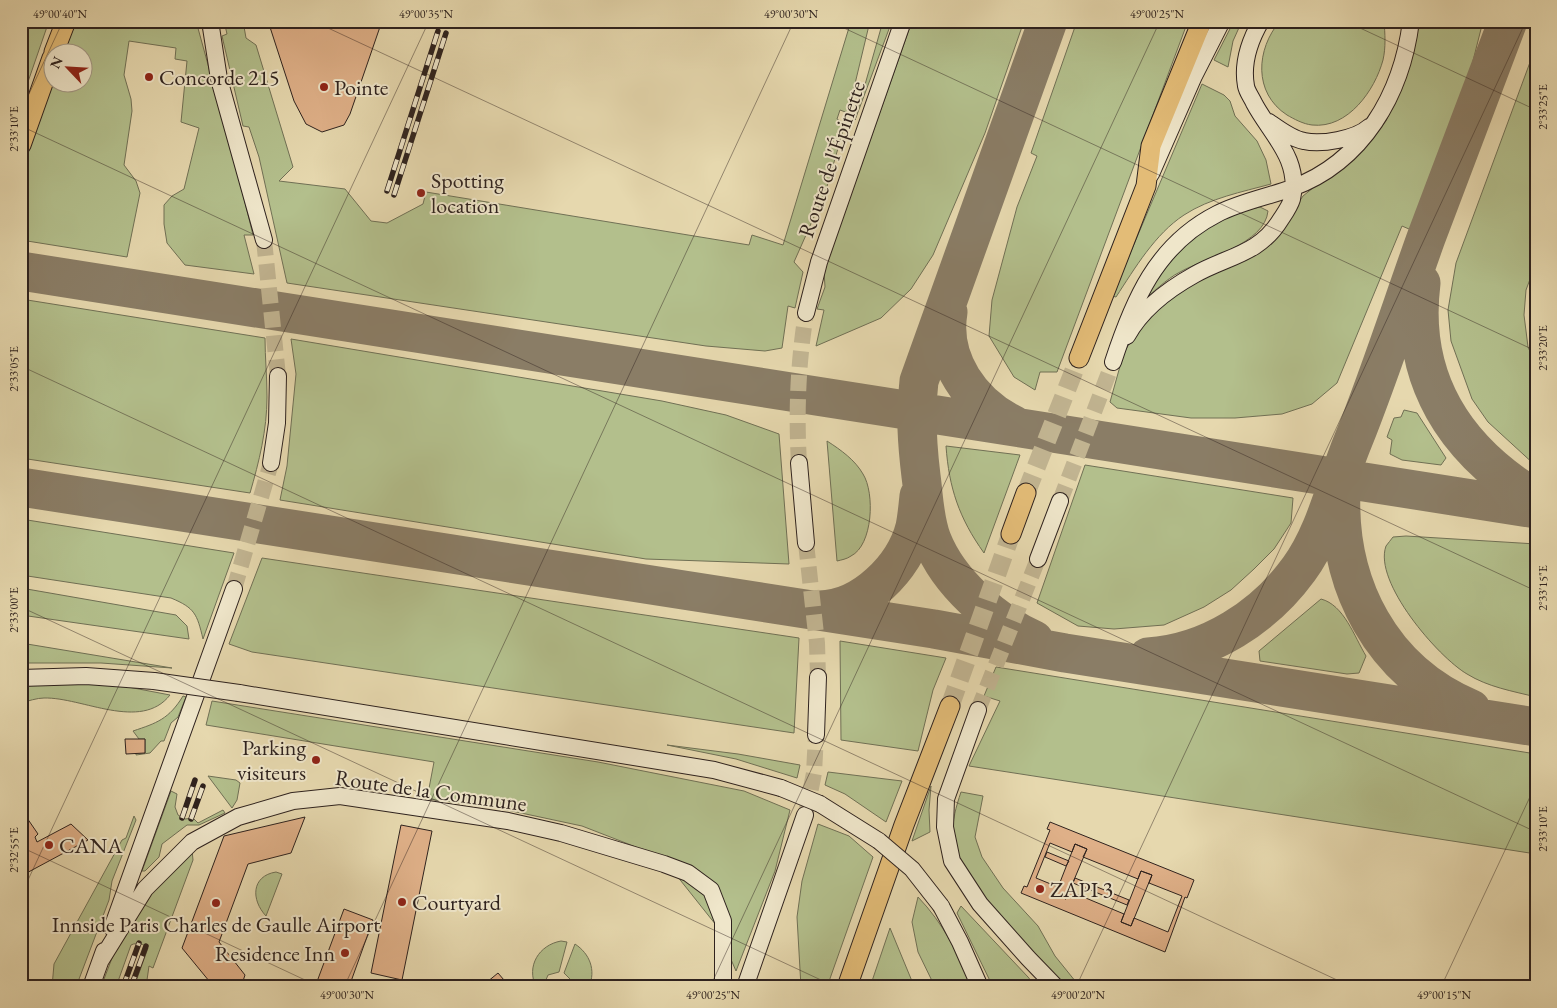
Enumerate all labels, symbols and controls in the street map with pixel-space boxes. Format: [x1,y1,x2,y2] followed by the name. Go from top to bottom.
[33,6,87,22] text: 49°00'40"N
[399,6,453,22] text: 49°00'35"N
[764,6,818,22] text: 49°00'30"N
[1130,6,1184,22] text: 49°00'25"N
[42,42,92,92] north arrow
[46,53,67,71] text: N
[159,63,280,92] place label: Concorde 215
[143,71,155,83] marker: Concorde 215
[334,73,389,102] place label: Pointe
[791,77,872,241] street label: Route de l'Épinette
[318,81,330,93] marker: Pointe
[1535,84,1551,130] text: 2°33'25"E
[6,106,22,152] text: 2°33'10"E
[431,166,504,220] place label: Spotting location
[415,187,427,199] marker: Spotting location
[1535,325,1551,371] text: 2°33'20"E
[6,346,22,392] text: 2°33'05"E
[1535,565,1551,611] text: 2°33'15"E
[6,587,22,633] text: 2°33'00"E
[237,733,306,787] place label: Parking visiteurs
[310,754,322,766] marker: Parking visiteurs
[333,763,529,818] street label: Route de la Commune
[1535,806,1551,852] text: 2°33'10"E
[6,827,22,873] text: 2°32'55"E
[59,831,123,860] place label: CANA
[43,839,55,851] marker: CANA
[1050,875,1113,904] place label: ZAPI 3
[1034,883,1046,895] marker: ZAPI 3
[412,888,502,917] place label: Courtyard
[396,896,408,908] marker: Courtyard
[210,897,222,909] marker: Innside Paris Charles de Gaulle Airport
[52,910,380,939] place label: Innside Paris Charles de Gaulle Airport
[215,939,335,968] place label: Residence Inn
[339,947,351,959] marker: Residence Inn
[320,987,374,1003] text: 49°00'30"N
[686,987,740,1003] text: 49°00'25"N
[1051,987,1105,1003] text: 49°00'20"N
[1417,987,1471,1003] text: 49°00'15"N

